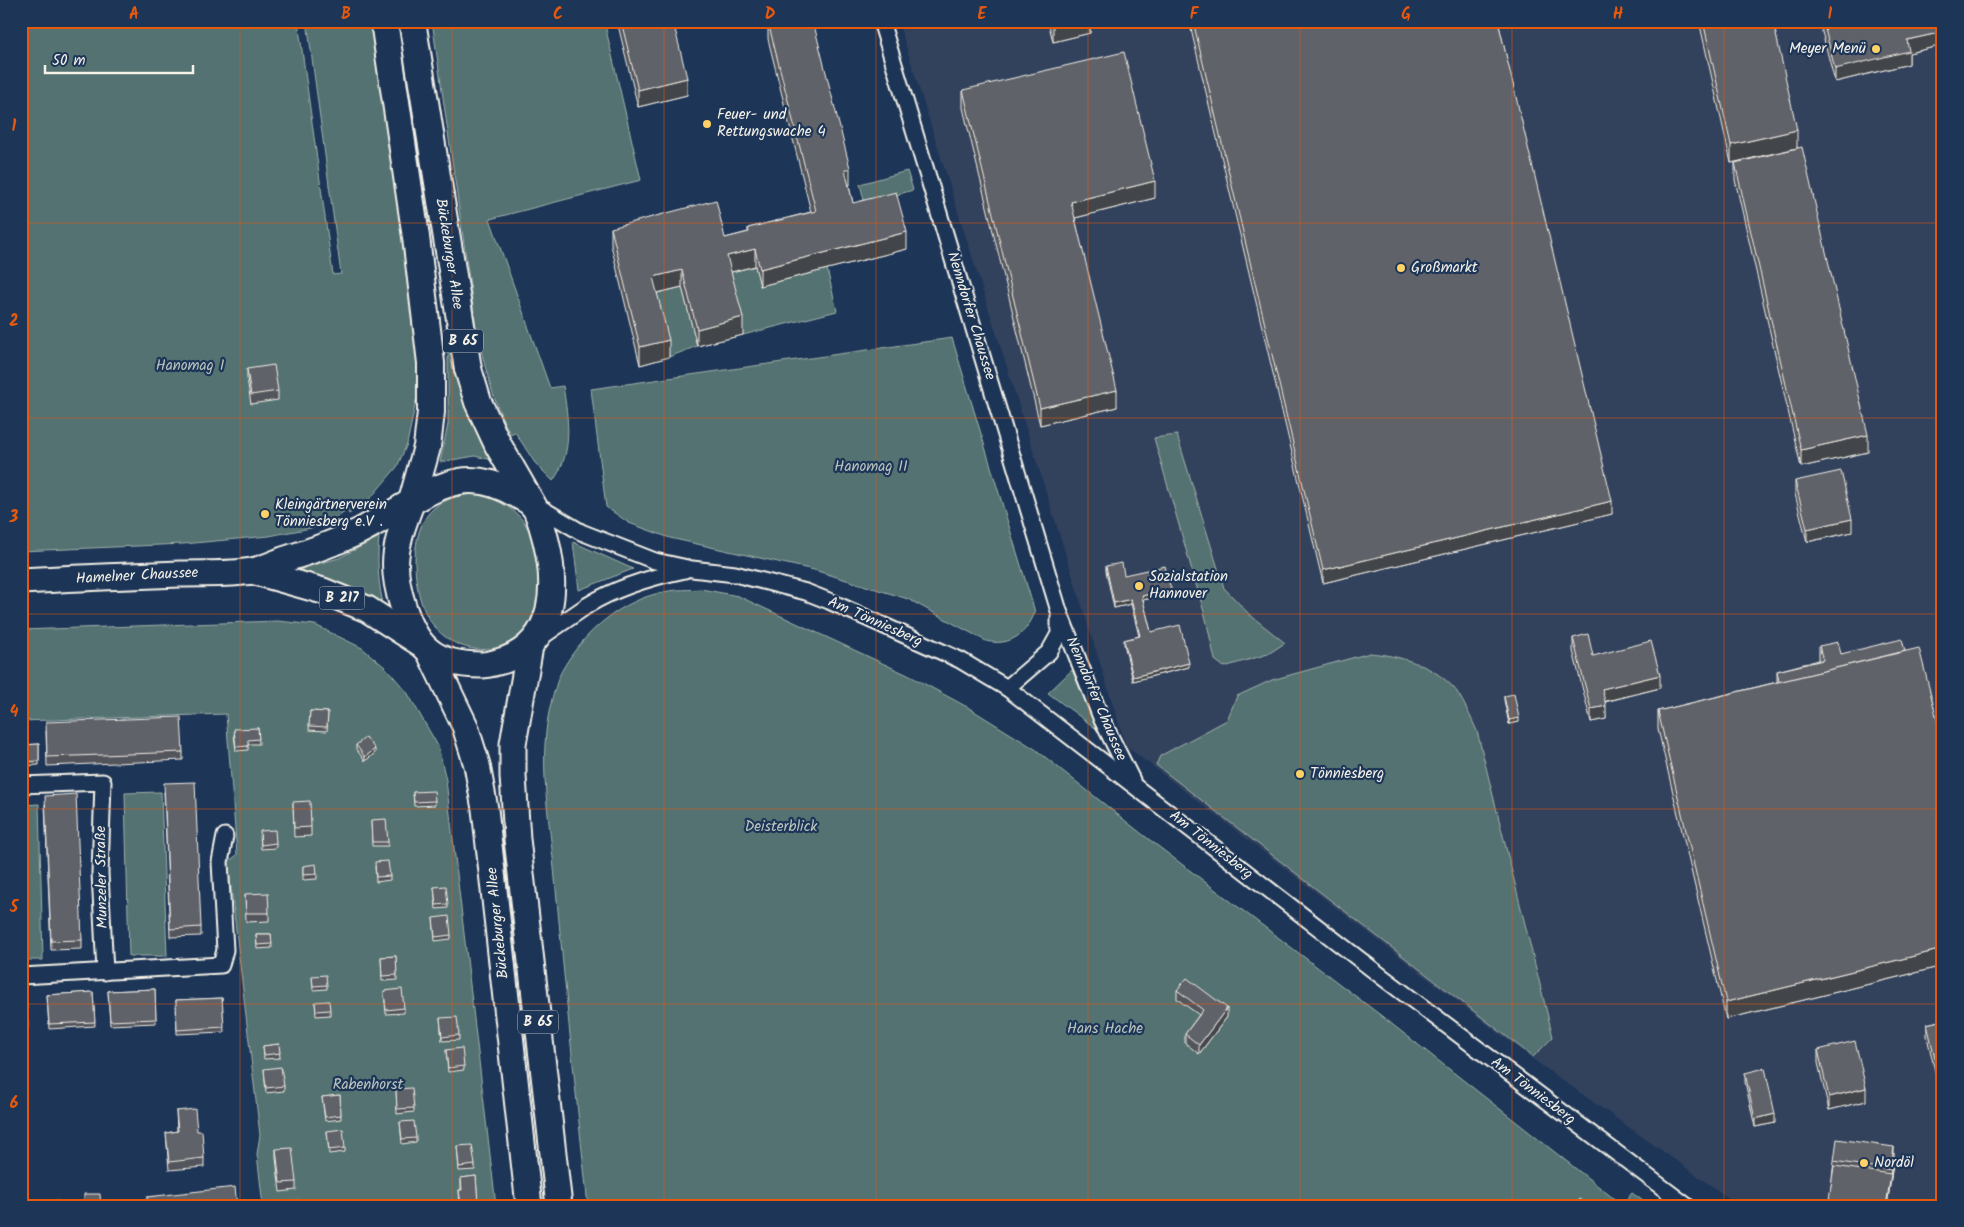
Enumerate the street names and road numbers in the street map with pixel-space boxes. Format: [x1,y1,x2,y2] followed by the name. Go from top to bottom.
[428,197,470,311] street label: Bückeburger Allee
[940,249,1002,383] street label: Nenndorfer Chaussee
[443,330,483,352] road number: B 65
[75,561,199,591] street label: Hamelner Chaussee
[320,586,364,610] road number: B 217
[824,590,926,654] street label: Am Tönniesberg
[1059,633,1133,765] street label: Nenndorfer Chaussee
[1164,804,1258,886] street label: Am Tönniesberg
[89,825,115,929] street label: Munzeler Straße
[480,866,516,980] street label: Bückeburger Allee
[518,1010,558,1034] road number: B 65
[1485,1051,1581,1131] street label: Am Tönniesberg

